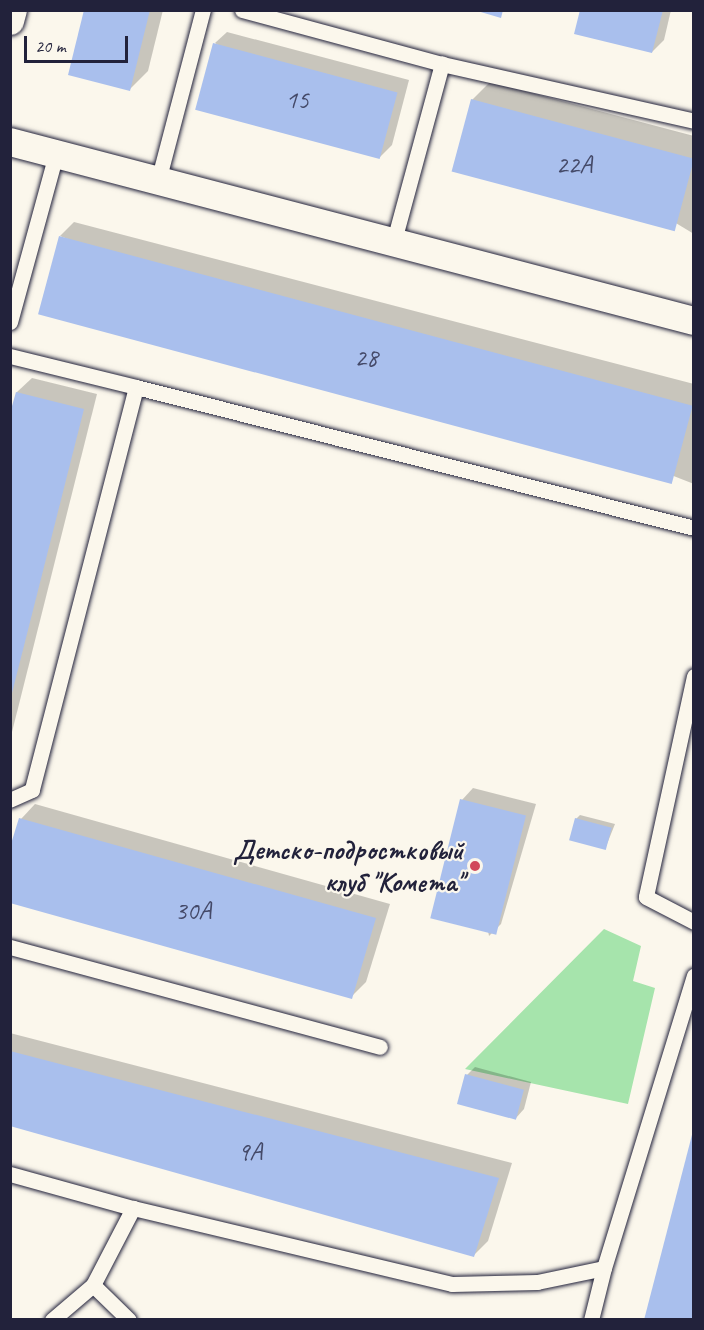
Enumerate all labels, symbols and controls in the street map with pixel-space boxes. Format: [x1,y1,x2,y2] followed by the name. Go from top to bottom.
[27,24,130,62] scale bar
[35,35,66,57] text: 20 m
[285,84,309,116] house number: 15
[556,149,592,181] house number: 22А
[354,342,378,374] house number: 28
[233,833,463,899] place label: Детско-подростковый клуб "Комета"
[468,859,482,873] marker: Детско-подростковый клуб "Комета"
[175,895,211,927] house number: 30А
[238,1136,262,1168] house number: 9А

